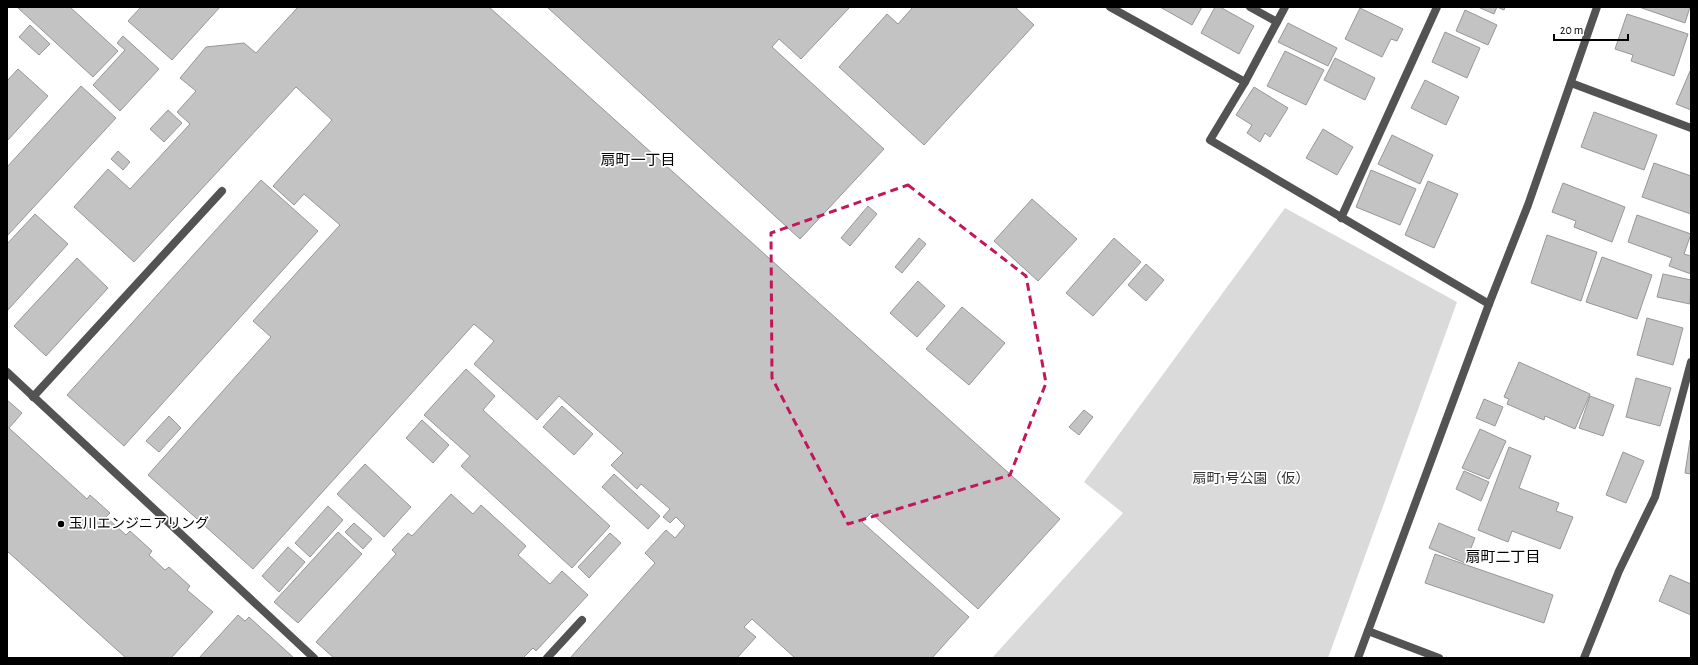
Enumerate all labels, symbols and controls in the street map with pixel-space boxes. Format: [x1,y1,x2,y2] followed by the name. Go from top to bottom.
[1554,16,1628,42] scale bar
[1560,24,1583,36] text: 20 m
[600,153,676,168] district label: 扇町一丁目
[1193,471,1309,486] park label: 扇町1号公園（仮）
[69,516,209,531] place label: 玉川エンジニアリング
[56,519,66,529] marker: 玉川エンジニアリング
[1465,550,1541,565] district label: 扇町二丁目

